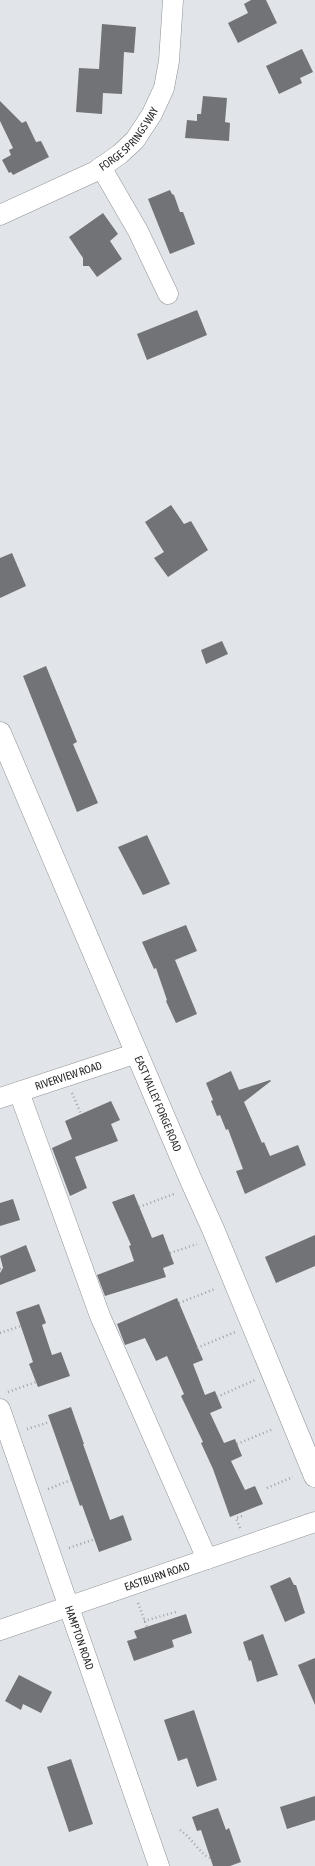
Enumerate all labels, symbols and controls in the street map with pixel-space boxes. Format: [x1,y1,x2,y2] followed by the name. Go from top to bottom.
[97,105,160,173] street label: FORGE SPRINGS WAY
[133,1054,184,1153] street label: EAST VALLEY FORGE ROAD
[33,1059,103,1092] street label: RIVERVIEW ROAD
[123,1559,191,1593] street label: EASTBURN ROAD
[63,1604,96,1671] street label: HAMPTON ROAD

